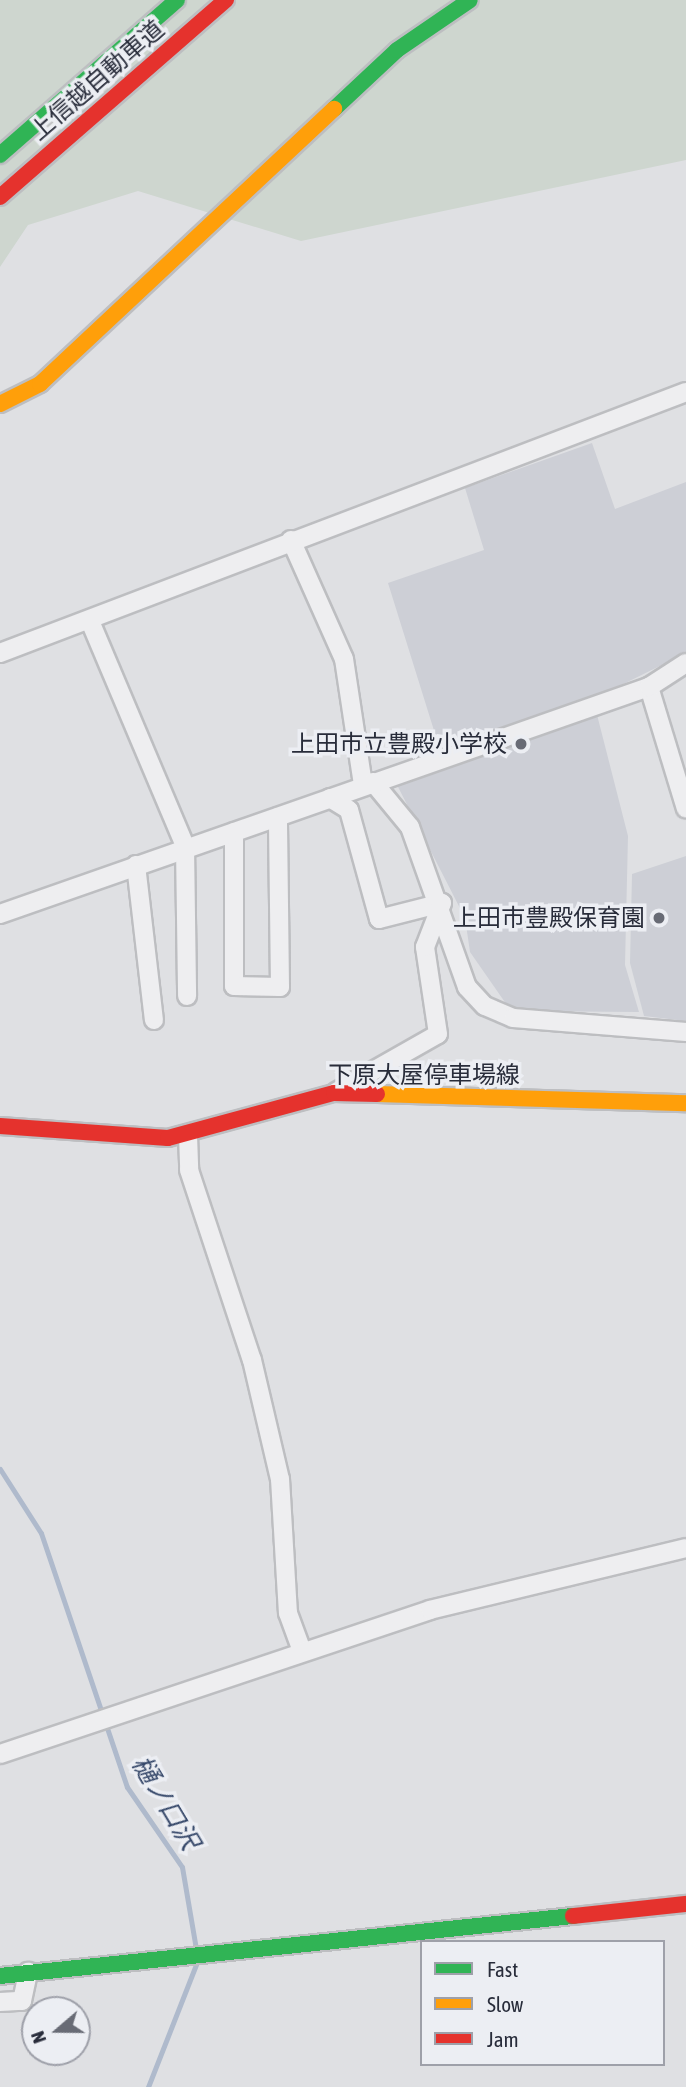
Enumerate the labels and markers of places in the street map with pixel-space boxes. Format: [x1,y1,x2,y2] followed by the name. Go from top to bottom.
[291,730,507,758] place label: 上田市立豊殿小学校
[513,736,529,752] marker: 上田市立豊殿小学校
[453,904,645,932] place label: 上田市豊殿保育園
[651,910,667,926] marker: 上田市豊殿保育園

